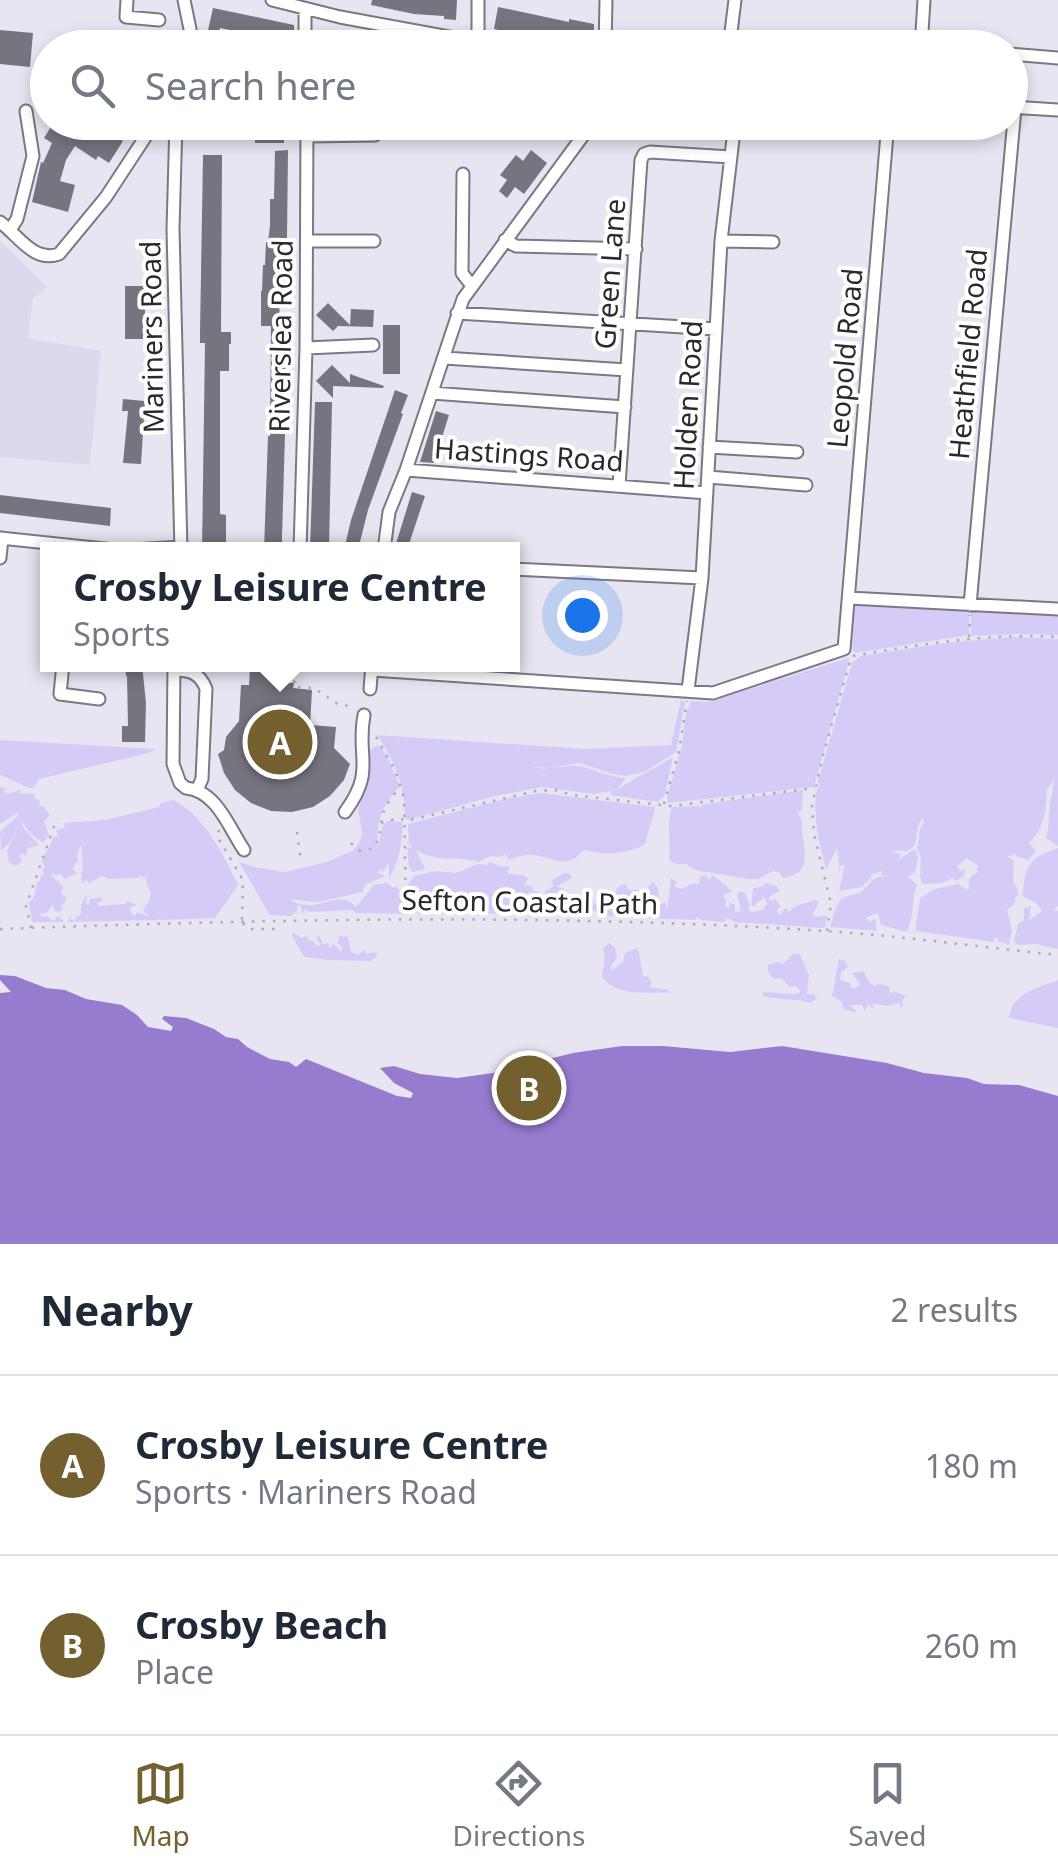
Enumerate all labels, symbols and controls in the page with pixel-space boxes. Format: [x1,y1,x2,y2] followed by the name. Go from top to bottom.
[30,30,1028,140] search box
[65,58,120,113] icon: search
[145,59,356,111] text: Search here
[585,197,633,351] street label: Green Lane
[259,239,301,433] street label: Riverslea Road
[130,240,172,434] street label: Mariners Road
[939,247,995,461] street label: Heathfield Road
[817,266,871,450] street label: Leopold Road
[664,319,710,491] street label: Holden Road
[433,428,625,480] street label: Hastings Road
[40,542,520,672] popup
[73,560,487,612] text: Crosby Leisure Centre
[557,590,608,641] your location
[73,612,170,655] text: Sports
[248,704,312,780] pin: A
[401,880,659,922] street label: Sefton Coastal Path
[496,1050,562,1126] pin: B
[40,1281,193,1338] text: Nearby
[891,1288,1018,1331] text: 2 results
[135,1418,548,1470] text: Crosby Leisure Centre
[61,1444,84,1487] text: A
[925,1444,1018,1487] text: 180 m
[135,1470,477,1513] text: Sports · Mariners Road
[135,1598,388,1650] text: Crosby Beach
[62,1624,83,1667] text: B
[925,1624,1018,1667] text: 260 m
[135,1650,214,1693] text: Place
[131,1756,190,1854] tab: Map
[453,1756,585,1854] tab: Directions
[848,1756,927,1854] tab: Saved

